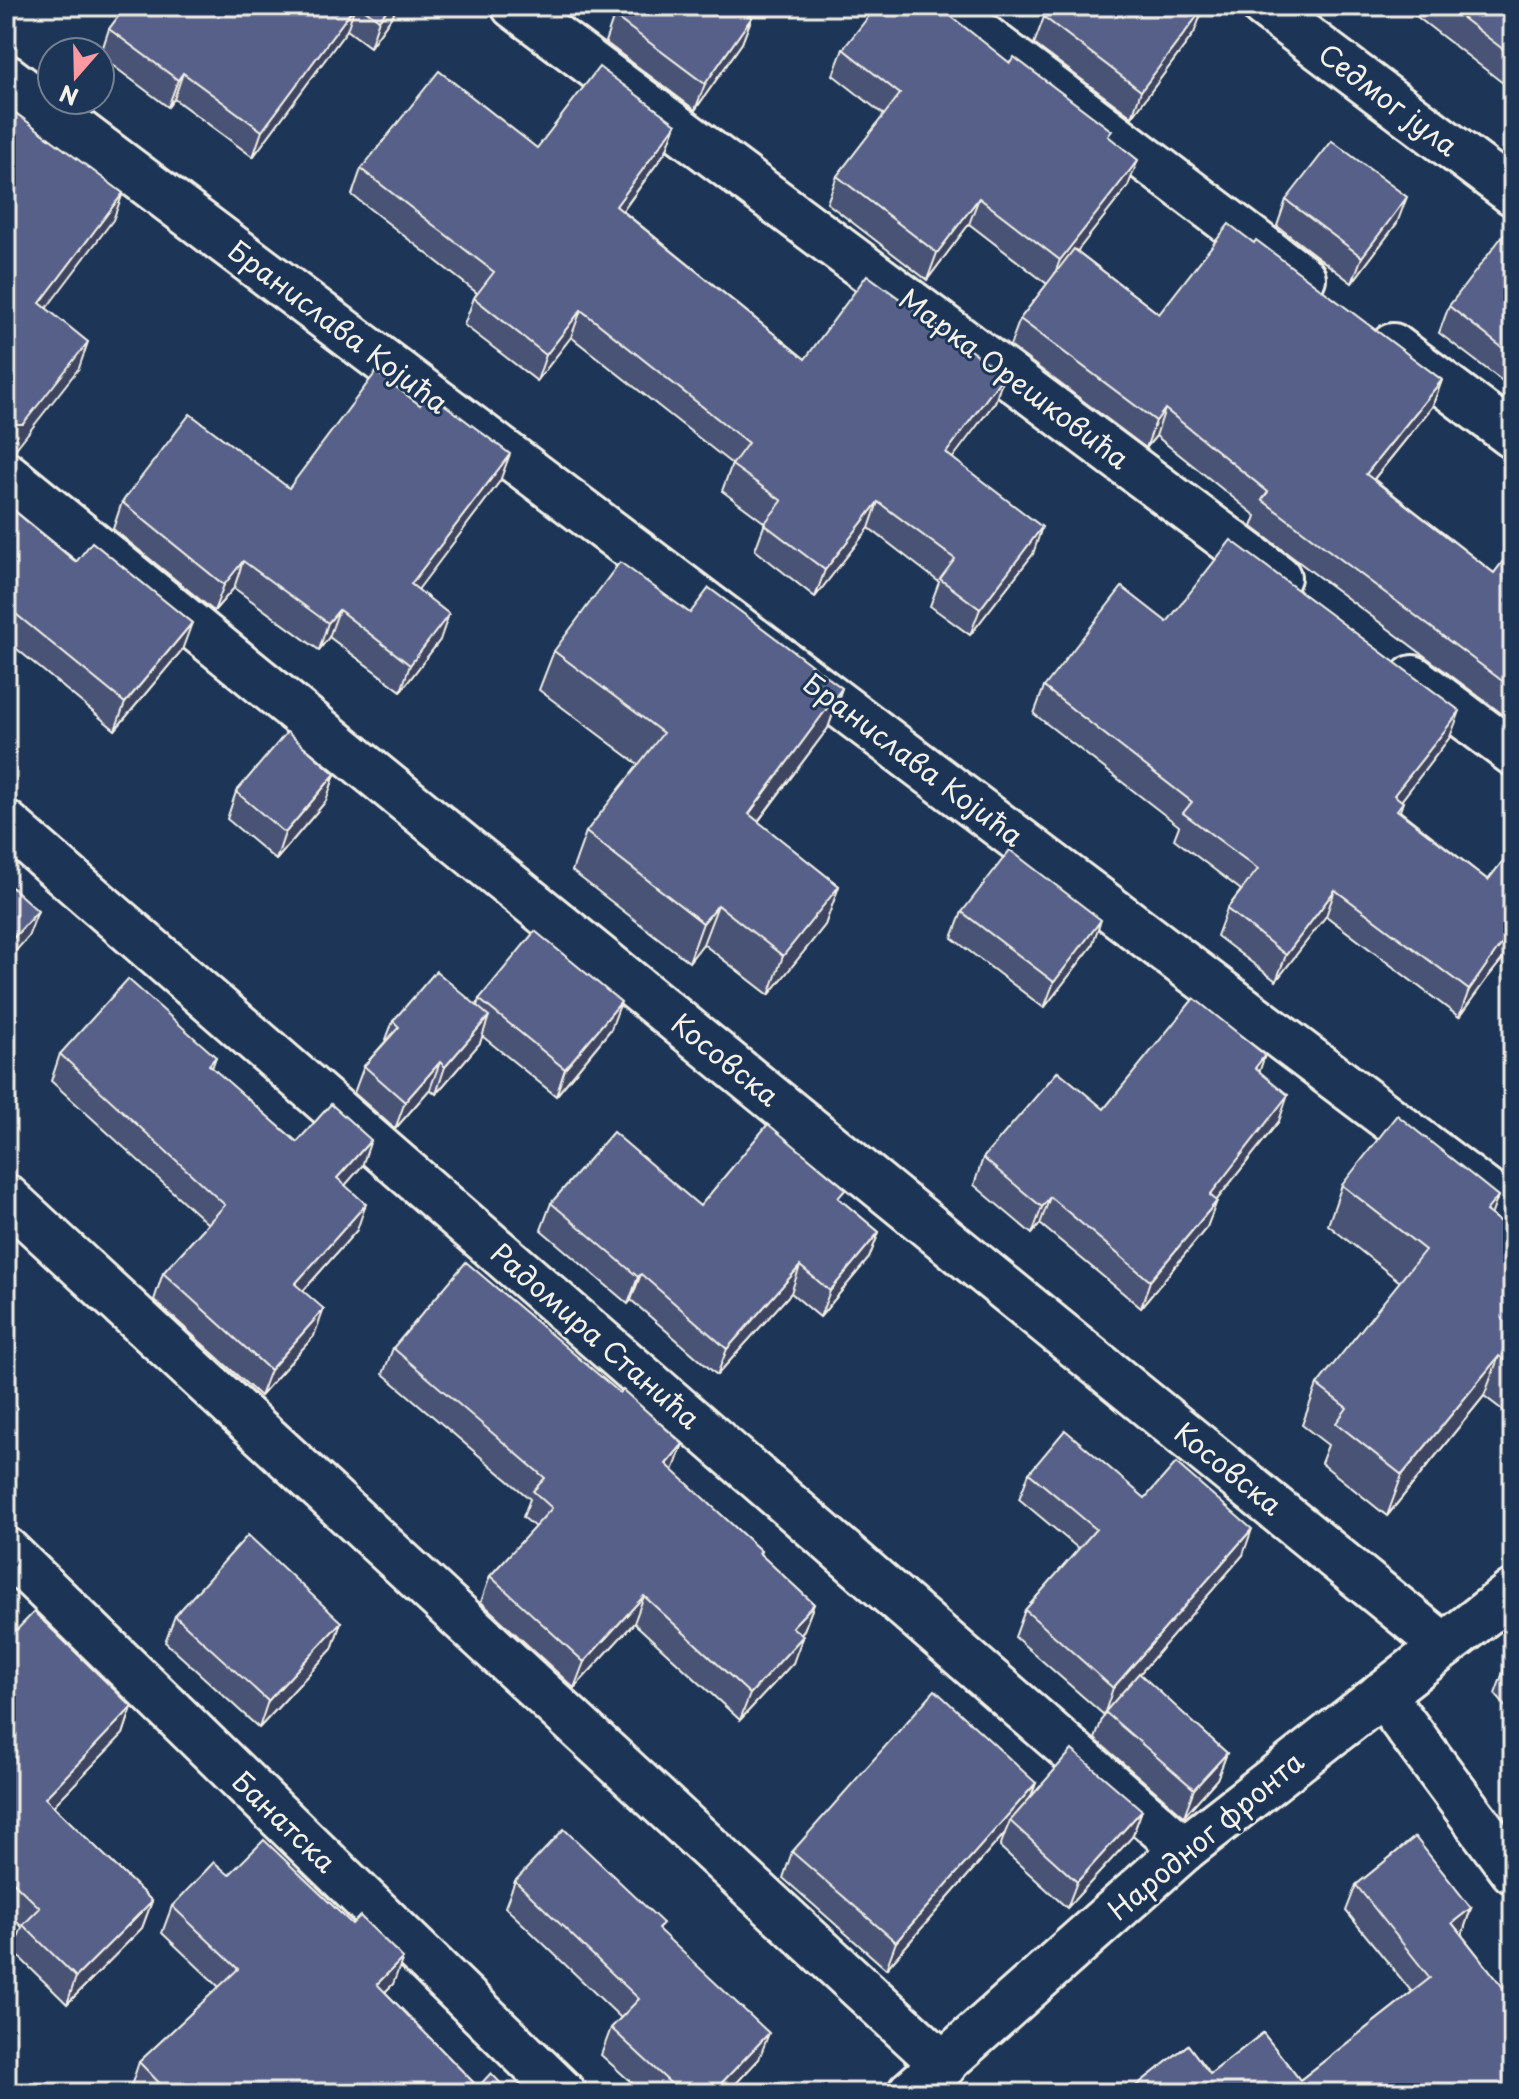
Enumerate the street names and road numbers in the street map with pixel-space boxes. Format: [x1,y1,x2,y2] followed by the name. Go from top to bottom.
[1310,32,1468,166] street label: Седмог јула
[220,229,458,423] street label: Бранислава Којића
[891,277,1139,479] street label: Марка Орешковића
[795,662,1033,856] street label: Бранислава Којића
[663,1002,790,1116] street label: Косовска
[482,1232,711,1438] street label: Радомира Станића
[1166,1411,1293,1525] street label: Косовска
[1098,1739,1313,1930] street label: Народног фронта
[223,1760,347,1882] street label: Банатска

